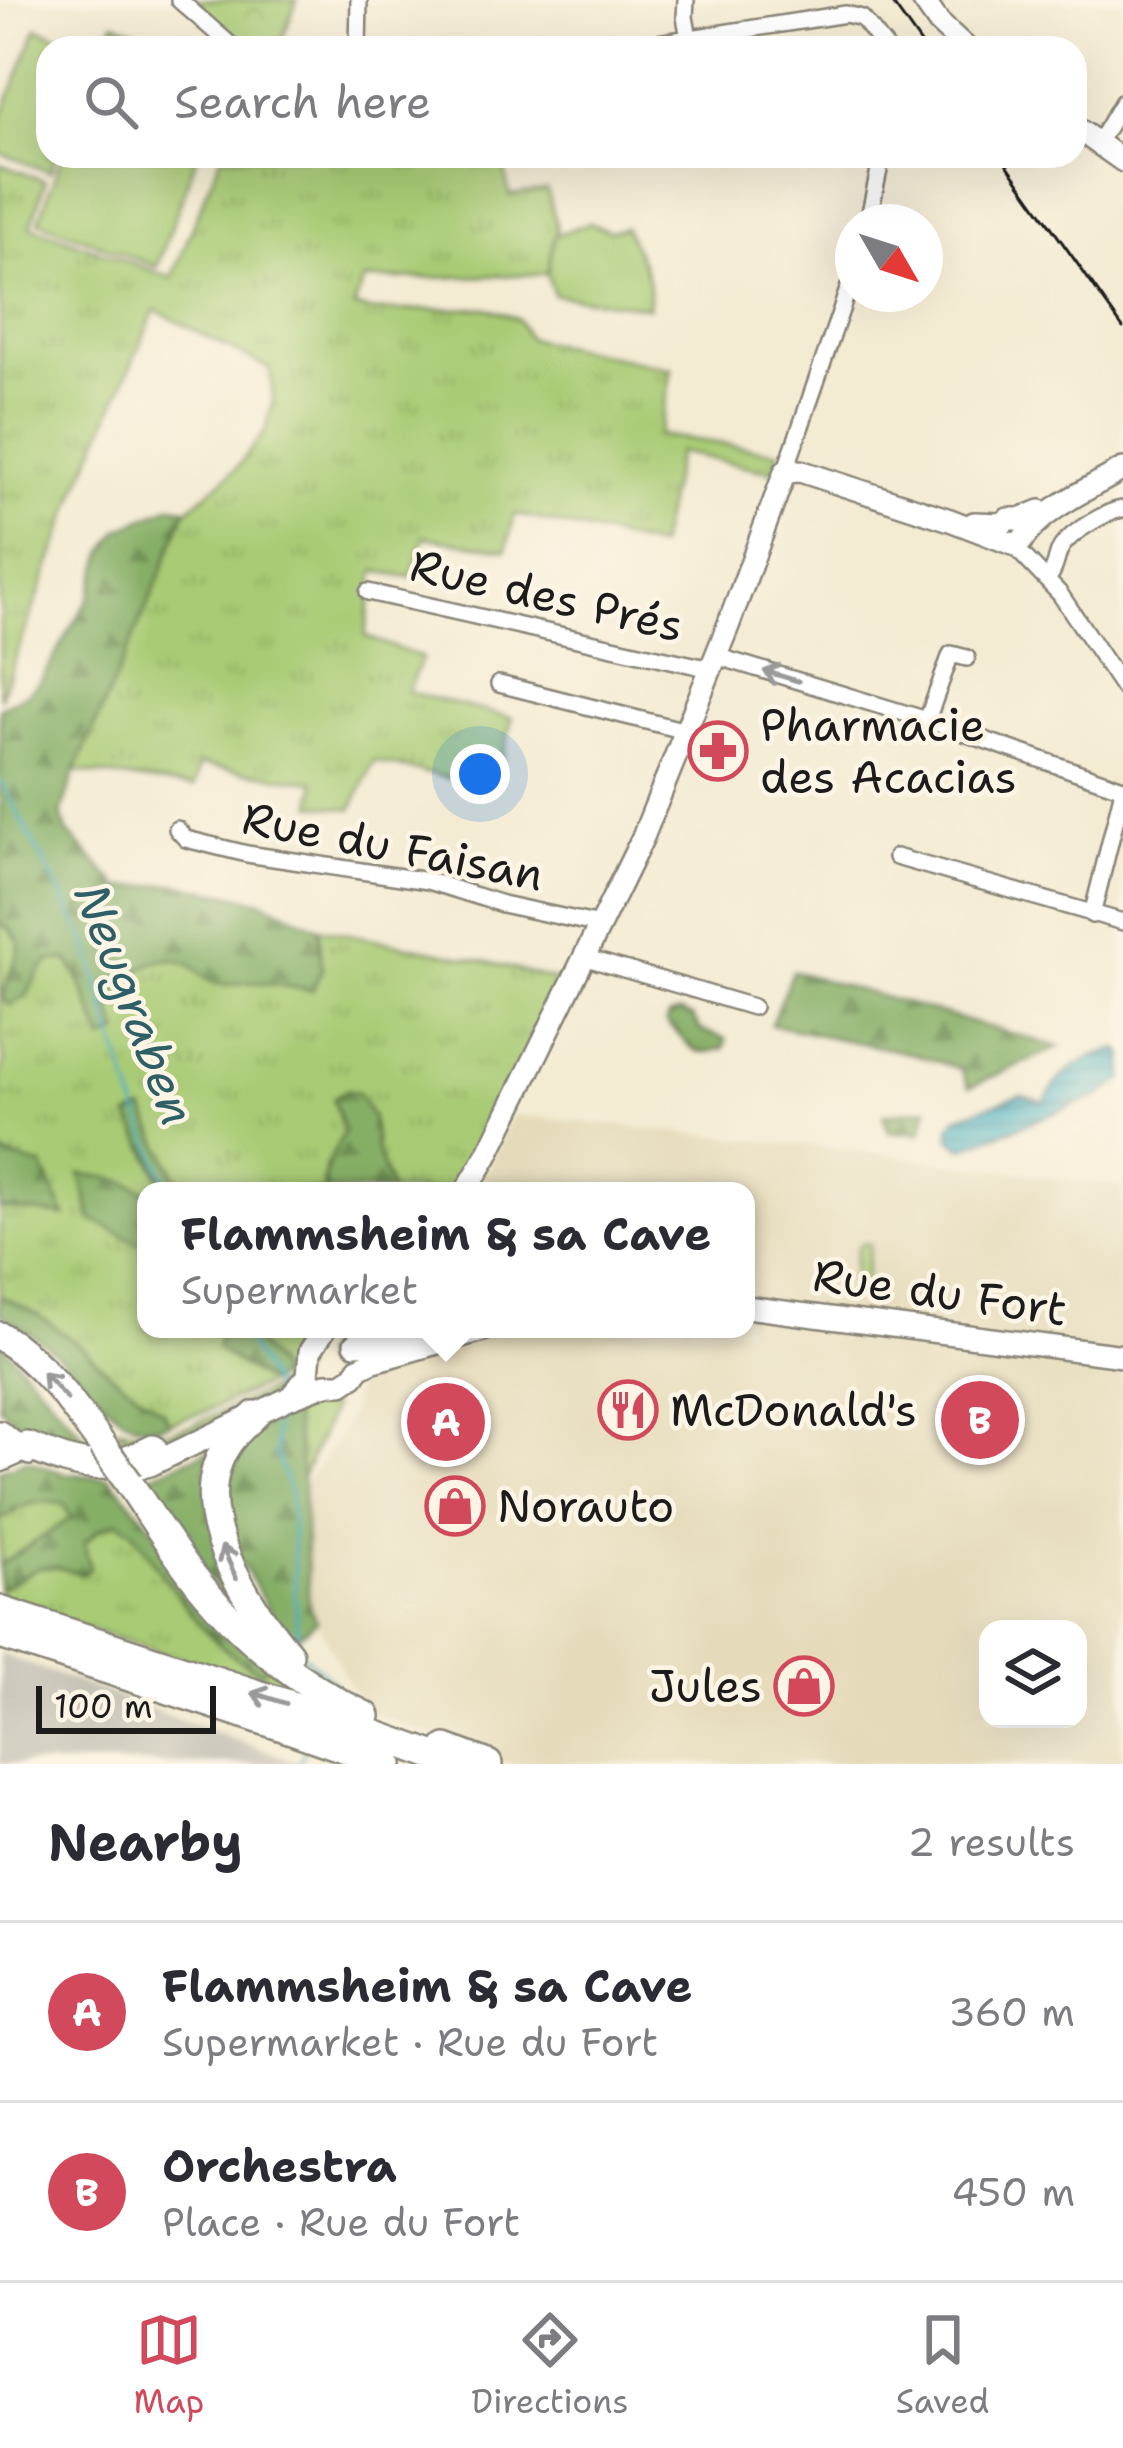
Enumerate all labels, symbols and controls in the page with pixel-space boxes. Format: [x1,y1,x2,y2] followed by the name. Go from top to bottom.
[36,36,1087,168] search box
[78,69,144,135] icon: search
[174,72,431,132] text: Search here
[835,204,943,312] north arrow
[405,534,689,656] street label: Rue des Prés
[763,664,801,686] one-way arrow
[760,695,1017,807] place label: Pharmacie des Acacias
[687,720,749,782] pharmacy icon: Pharmacie des Acacias
[450,744,510,804] your location
[237,787,549,905] street label: Rue du Faisan
[60,874,210,1134] water label: Neugraben
[137,1182,755,1338] popup
[181,1204,711,1264] text: Flammsheim & sa Cave
[809,1245,1071,1339] street label: Rue du Fort
[181,1264,418,1316] text: Supermarket
[42,1371,69,1402] one-way arrow
[941,1375,1019,1465] pin: B
[407,1377,485,1467] pin: A
[597,1379,659,1441] restaurant icon: McDonald's
[670,1380,917,1440] place label: McDonald's
[424,1475,486,1537] shop icon: Norauto
[497,1476,674,1536] place label: Norauto
[217,1545,239,1581] one-way arrow
[979,1620,1087,1728] map controls
[979,1620,1087,1728] button: layers
[773,1655,835,1717] shop icon: Jules
[649,1656,762,1716] place label: Jules
[36,1680,216,1733] scale bar
[54,1684,153,1729] text: 100 m
[251,1685,289,1707] one-way arrow
[48,1808,243,1876] text: Nearby
[908,1816,1075,1868] text: 2 results
[162,1956,693,2016] text: Flammsheim & sa Cave
[72,1986,102,2038] text: A
[948,1986,1075,2038] text: 360 m
[162,2016,658,2068] text: Supermarket · Rue du Fort
[162,2136,397,2196] text: Orchestra
[75,2166,99,2218] text: B
[951,2166,1075,2218] text: 450 m
[162,2196,520,2248] text: Place · Rue du Fort
[134,2307,204,2424] tab: Map
[471,2307,629,2424] tab: Directions
[896,2307,989,2424] tab: Saved

